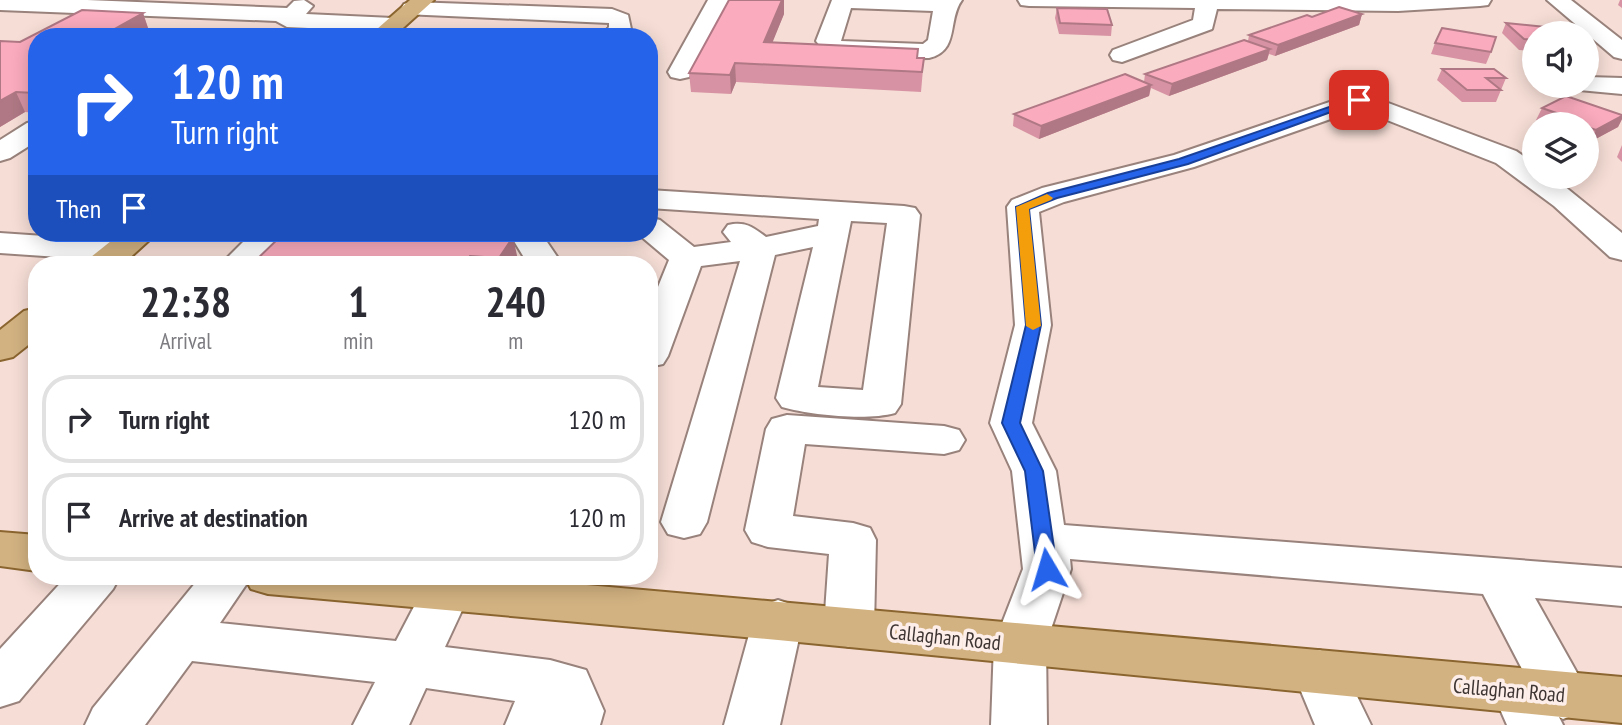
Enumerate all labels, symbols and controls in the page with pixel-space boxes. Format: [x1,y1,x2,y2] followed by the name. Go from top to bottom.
[1522,21,1599,189] map controls
[1522,21,1599,98] button: sound
[171,49,284,113] text: 120 m
[56,56,147,147] icon: right
[1329,70,1389,130] pin
[1340,81,1378,119] icon: arrive
[171,111,279,153] text: Turn right
[1522,112,1599,189] button: layers
[115,189,153,227] icon: arrive
[56,192,101,225] text: Then
[140,274,231,329] text: 22:38
[348,274,368,329] text: 1
[486,274,546,329] text: 240
[160,326,212,355] text: Arrival
[343,326,373,355] text: min
[508,326,523,355] text: m
[60,400,98,438] icon: right
[119,403,210,436] text: Turn right
[568,403,626,436] text: 120 m
[60,498,98,536] icon: arrive
[119,501,308,534] text: Arrive at destination
[568,501,626,534] text: 120 m
[1010,532,1084,606] position arrow
[888,618,1002,656] street label: Callaghan Road
[1452,672,1566,708] street label: Callaghan Road

